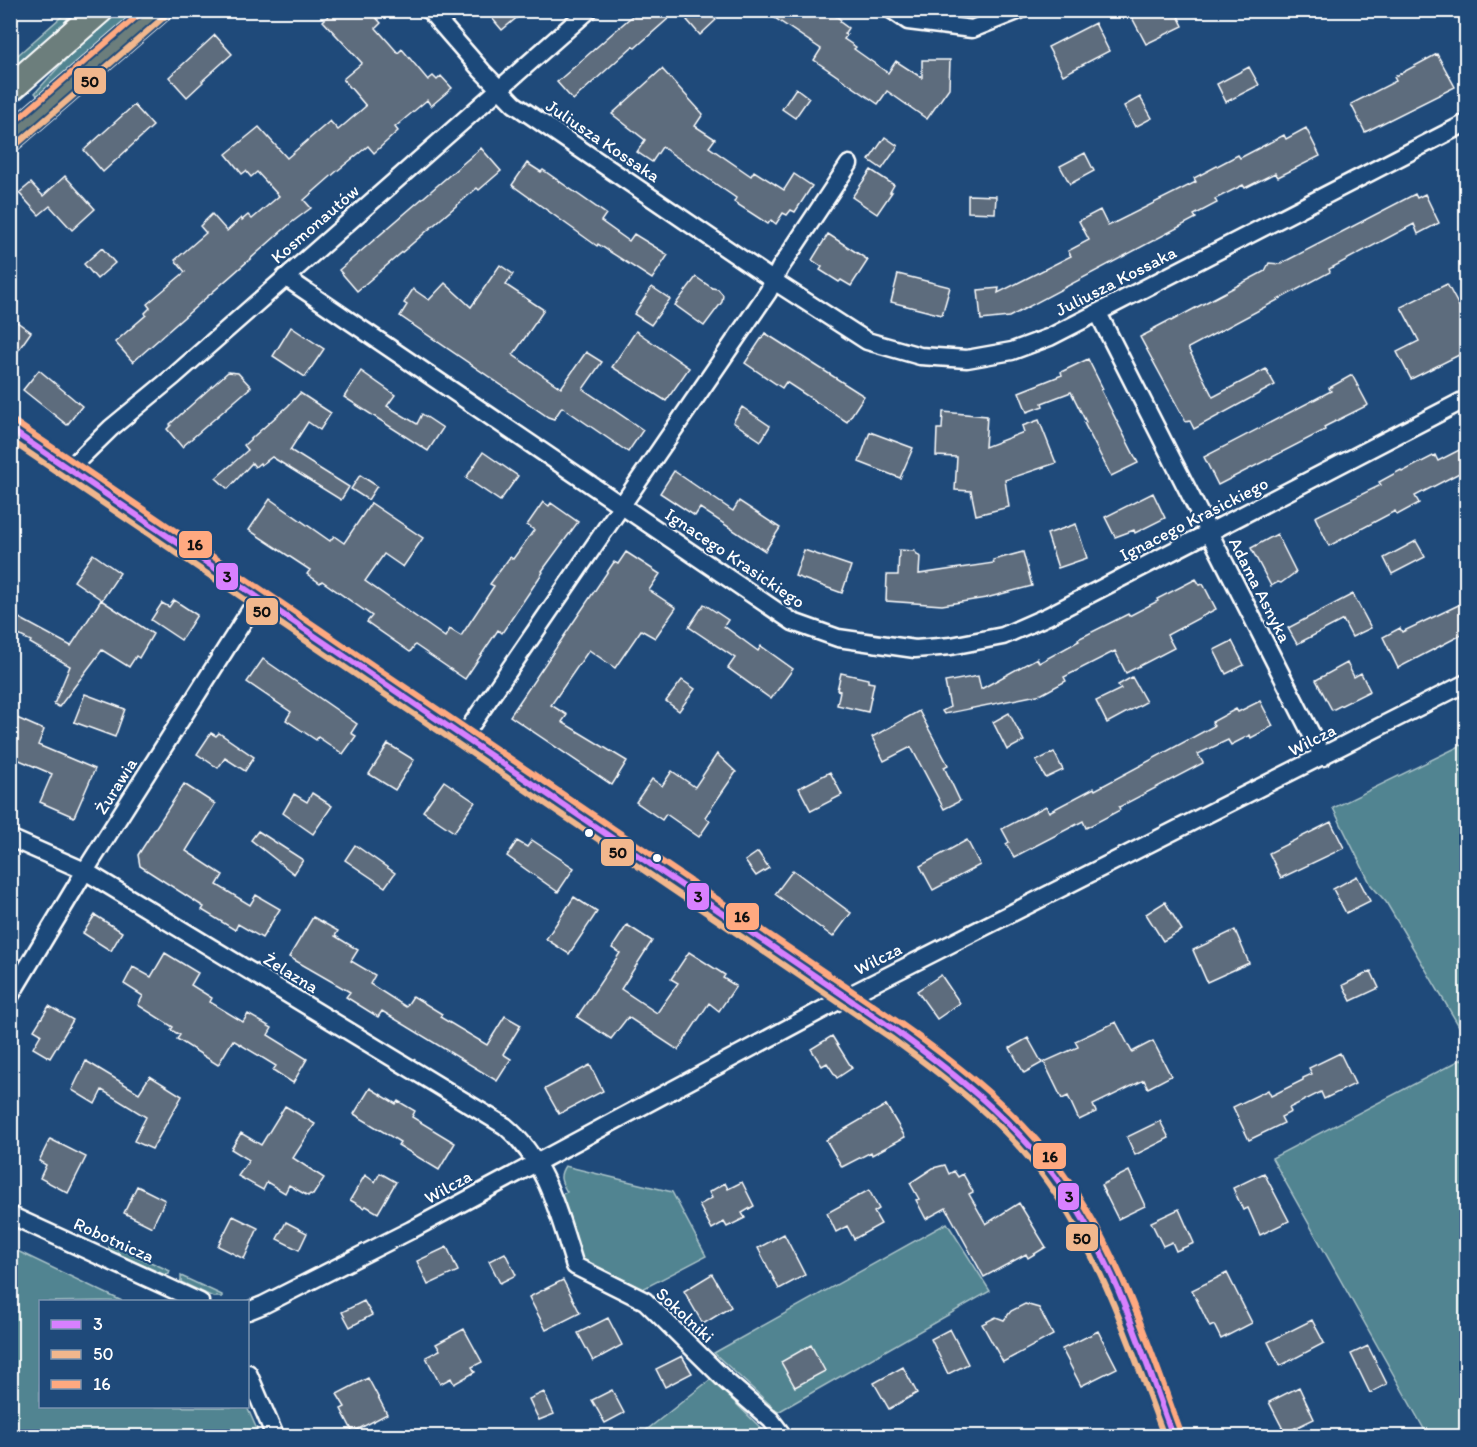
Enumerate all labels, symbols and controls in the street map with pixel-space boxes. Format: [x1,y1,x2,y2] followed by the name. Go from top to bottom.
[73,67,107,95] line badge: 50
[81,72,99,91] text: 50
[542,95,665,188] street label: Juliusza Kossaka
[266,180,364,268] street label: Kosmonautów
[1052,241,1181,321] street label: Juliusza Kossaka
[1116,472,1272,566] street label: Ignacego Krasickiego
[661,503,809,613] street label: Ignacego Krasickiego
[178,530,213,559] line badge: 16
[1224,534,1296,647] street label: Adama Asnyka
[187,535,203,554] text: 16
[215,562,239,591] line badge: 3
[223,567,232,586] text: 3
[245,597,279,626] line badge: 50
[253,602,271,621] text: 50
[1285,719,1340,761] street label: Wilcza
[90,753,142,818] street label: Żurawia
[583,827,595,839] unlabelled marker
[600,838,635,867] line badge: 50
[609,843,627,862] text: 50
[651,852,663,864] unlabelled marker
[686,882,710,911] line badge: 3
[694,887,703,906] text: 3
[725,902,760,931] line badge: 16
[734,907,750,926] text: 16
[851,938,906,980] street label: Wilcza
[259,948,323,998] street label: Żelazna
[1032,1142,1067,1170] line badge: 16
[1042,1147,1058,1166] text: 16
[421,1165,476,1209] street label: Wilcza
[1057,1182,1080,1211] line badge: 3
[1065,1187,1074,1206] text: 3
[70,1212,158,1268] street label: Robotnicza
[1065,1223,1099,1252] line badge: 50
[1073,1229,1091,1248] text: 50
[651,1283,719,1347] street label: Sokolniki
[39,1300,249,1408] legend
[93,1313,103,1335] text: 3
[93,1343,114,1365] text: 50
[93,1373,111,1395] text: 16

